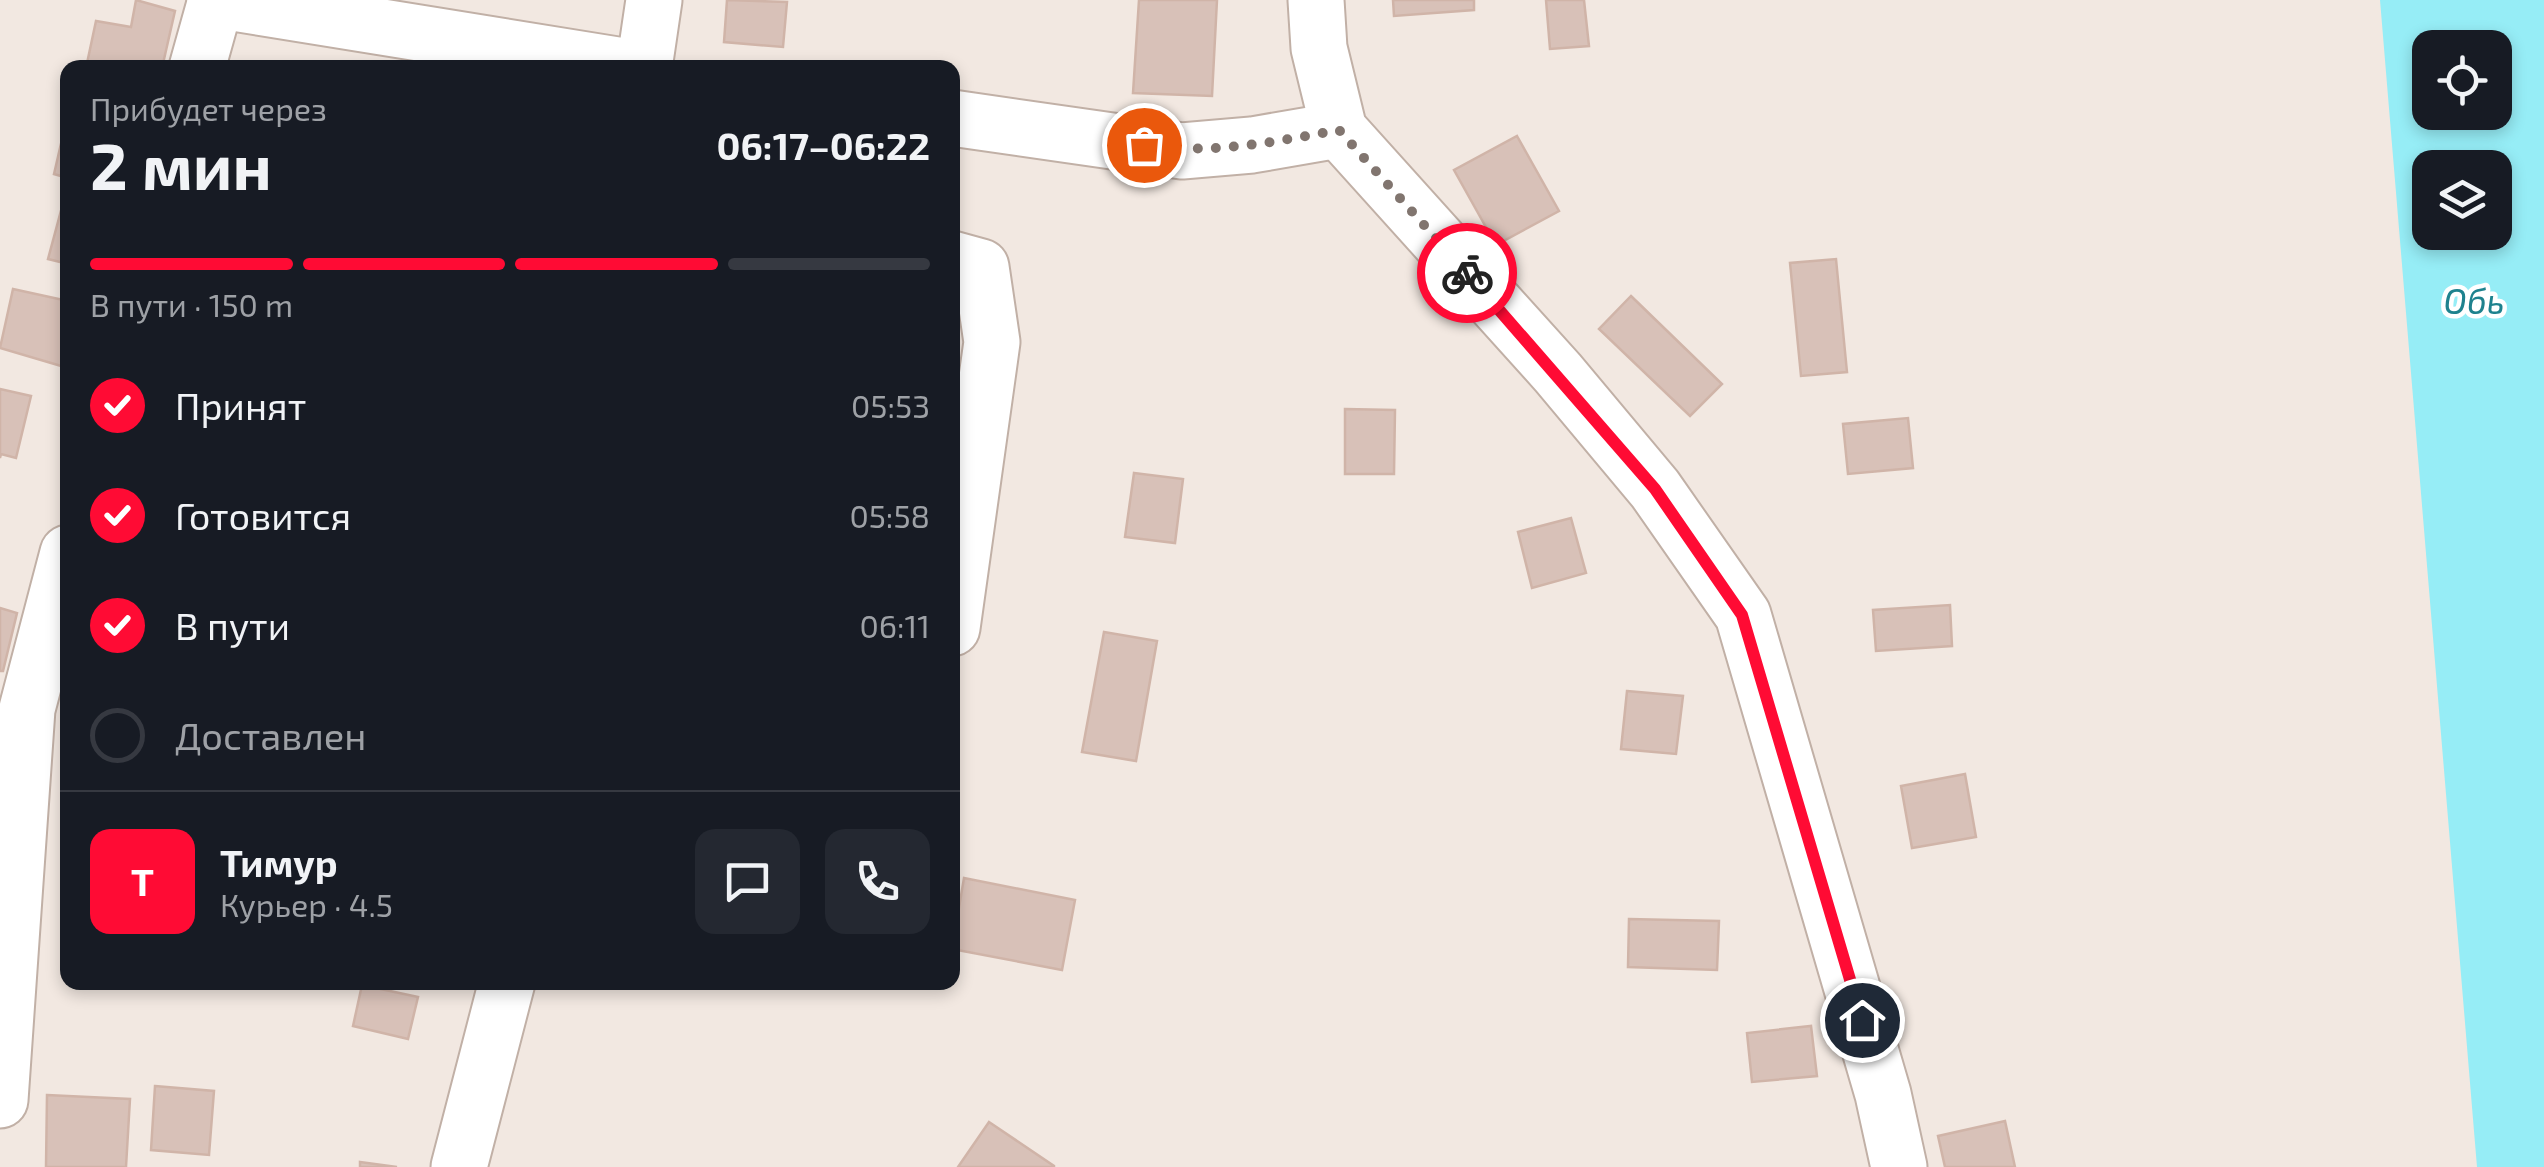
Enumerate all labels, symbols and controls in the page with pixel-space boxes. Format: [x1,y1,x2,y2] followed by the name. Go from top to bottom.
[2412,30,2512,250] map controls
[2412,30,2512,130] button: locate
[90,89,327,127] text: Прибудет через
[1102,103,1187,188] pin
[1117,118,1172,173] icon: bag
[716,122,930,168] text: 06:17–06:22
[90,125,272,203] text: 2 мин
[2412,150,2512,250] button: layers
[1417,223,1517,323] courier
[1440,246,1495,301] icon: bike
[2443,279,2505,321] water label: Обь
[90,285,293,323] text: В пути · 150 m
[90,378,145,433] icon: check
[175,382,306,428] text: Принят
[851,386,930,424] text: 05:53
[90,488,145,543] icon: check
[175,492,351,538] text: Готовится
[849,496,930,534] text: 05:58
[90,598,145,653] icon: check
[175,602,290,648] text: В пути
[859,606,930,644] text: 06:11
[175,712,366,758] text: Доставлен
[695,829,800,934] button: chat
[825,829,930,934] button: phone
[220,839,338,885] text: Тимур
[131,858,154,904] text: Т
[220,885,393,923] text: Курьер · 4.5
[1820,978,1905,1063] pin
[1835,993,1890,1048] icon: home

